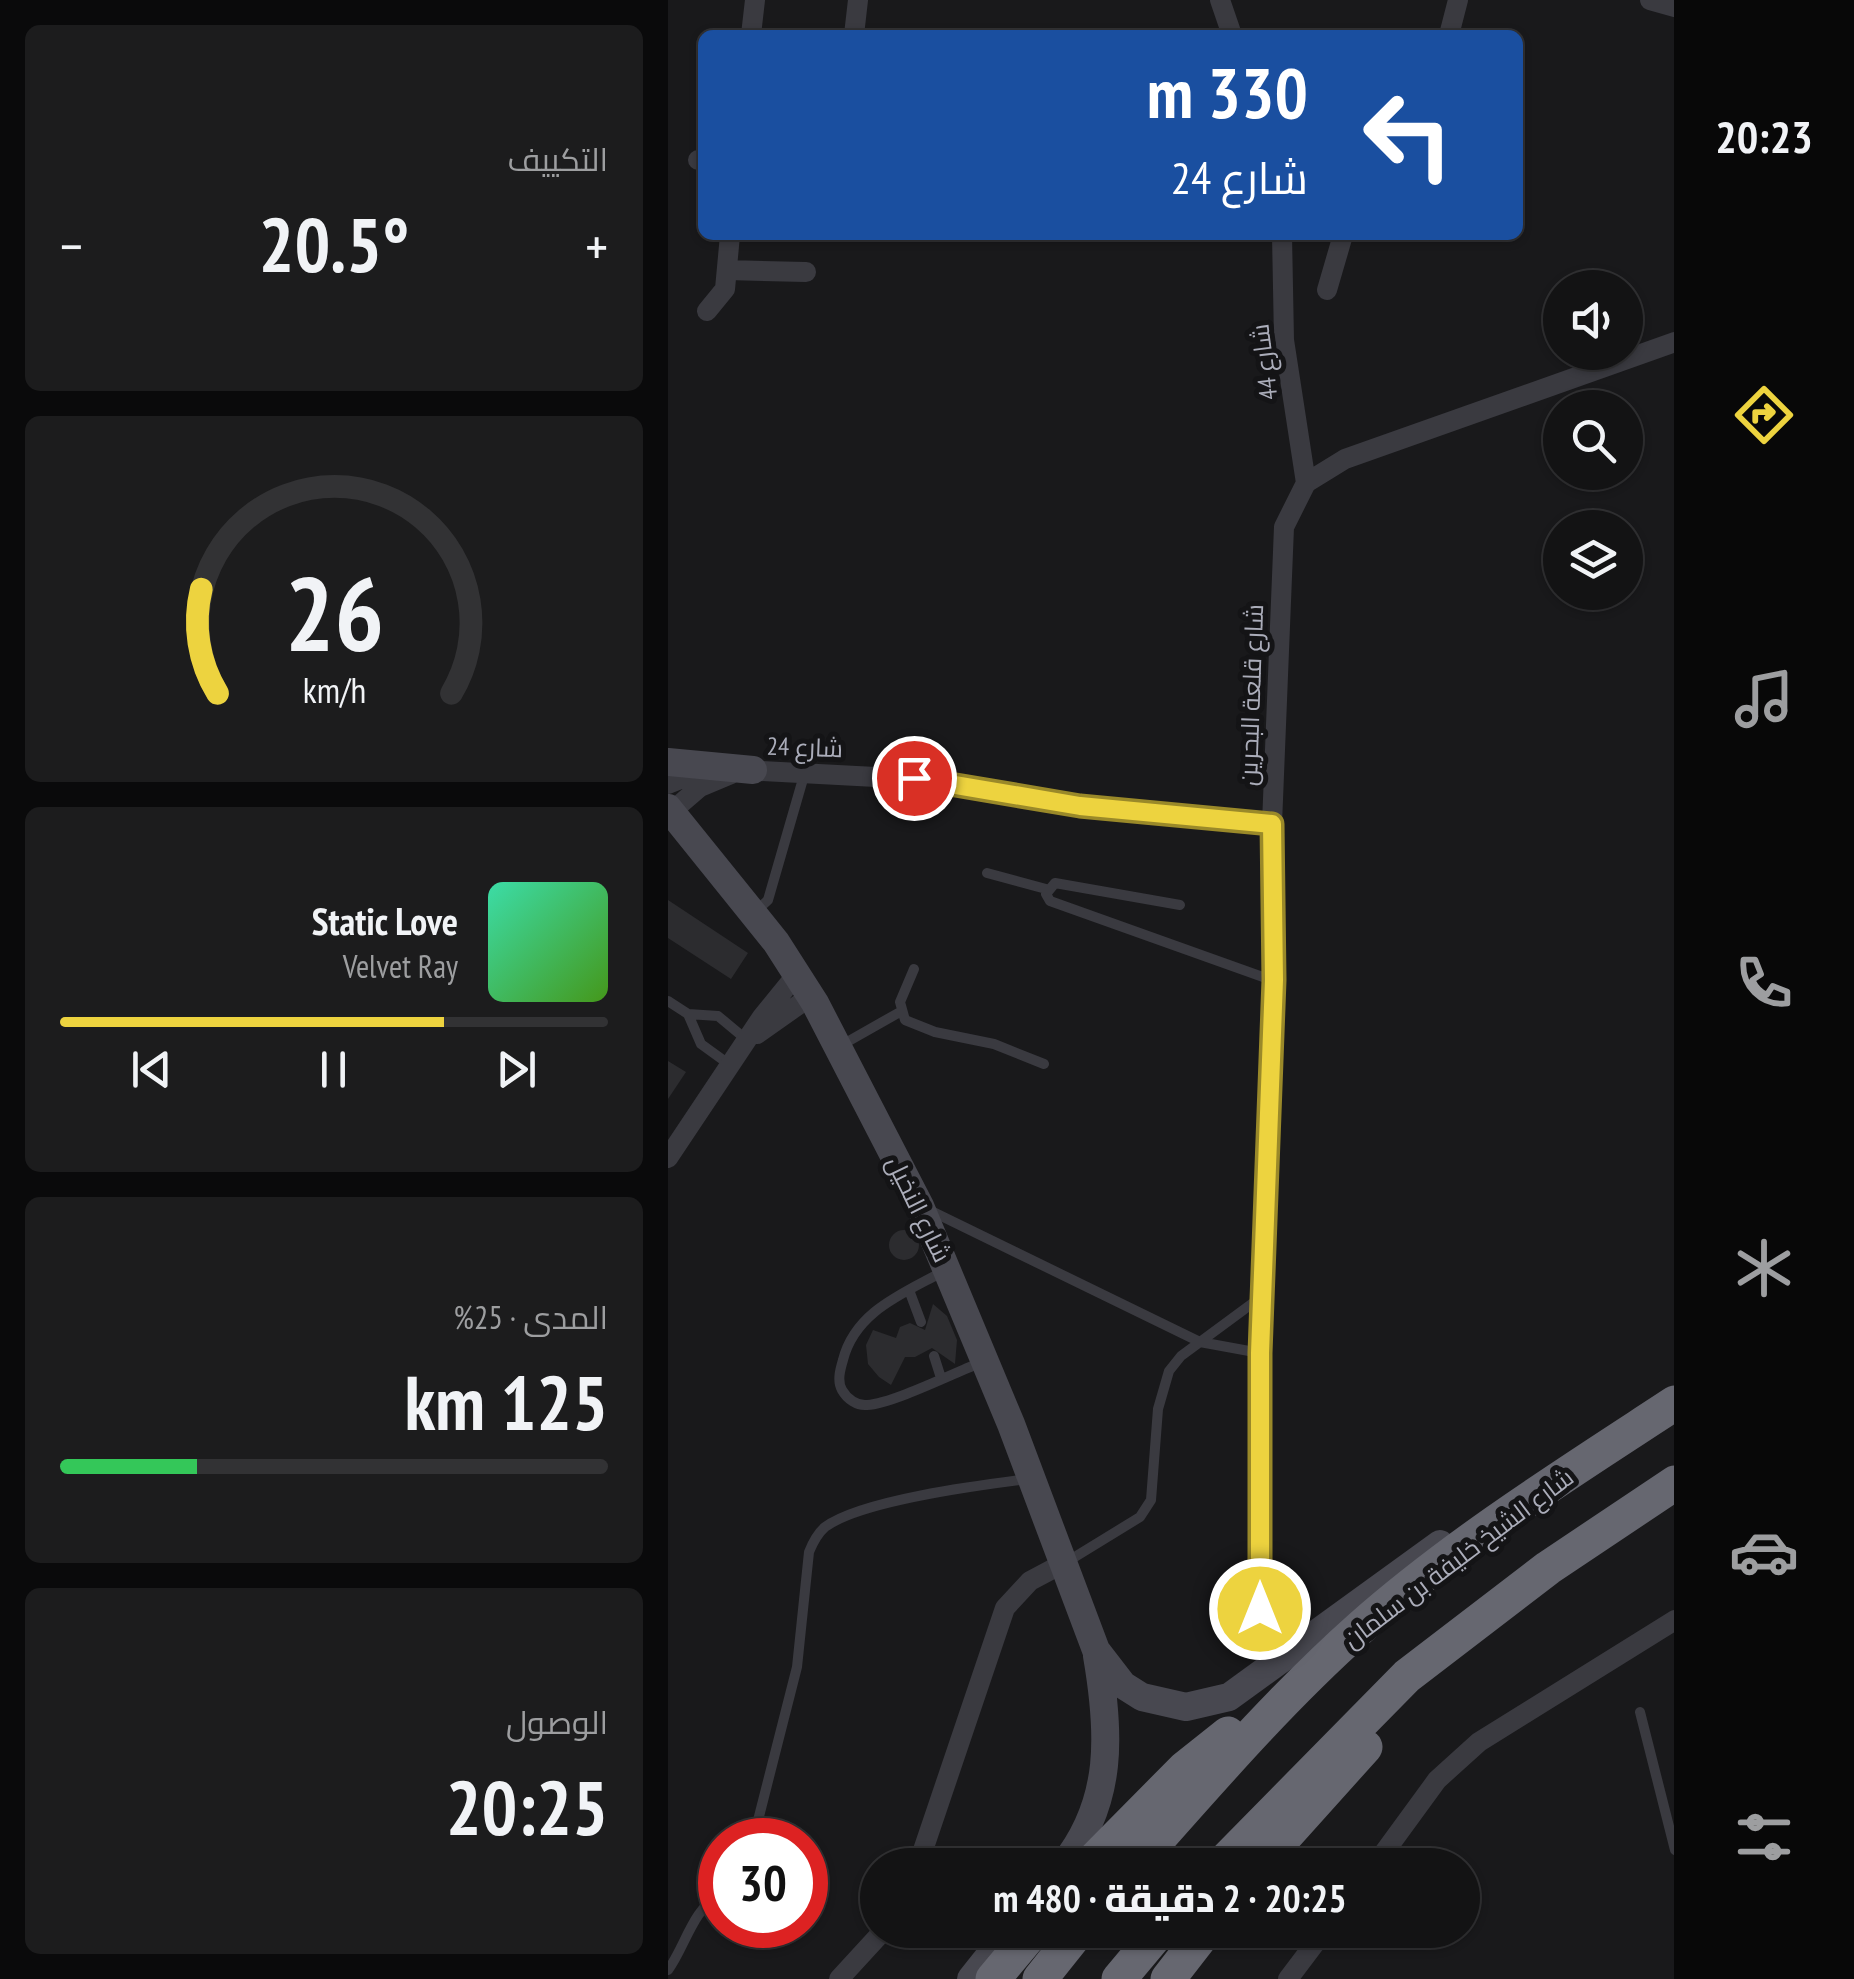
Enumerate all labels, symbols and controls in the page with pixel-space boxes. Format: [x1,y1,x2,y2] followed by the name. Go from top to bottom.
[1147,47,1308,137] text: 330 m
[1343,70,1473,200] icon: left
[1715,107,1813,165] text: 20:23
[508,138,608,180] text: التكييف
[1171,148,1308,206] text: شارع 24
[259,196,409,293] text: 20.5°
[60,210,83,281] text: −
[585,210,608,281] text: +
[1543,270,1643,610] map controls
[1543,270,1643,370] button: sound
[1243,322,1286,402] street label: شارع 44
[1729,380,1799,450] icon: directions
[1543,390,1643,490] button: search
[1543,510,1643,610] button: layers
[284,545,384,680] text: 26
[1232,604,1271,786] street label: شارع قلعة البحرين
[1729,664,1799,734] icon: music
[302,667,366,713] text: km/h
[766,730,844,765] street label: شارع 24
[872,736,957,821] pin
[887,751,942,806] icon: arrive
[312,896,458,945] text: Static Love
[343,945,458,987] text: Velvet Ray
[1729,948,1799,1018] icon: phone
[124,1042,179,1097] icon: previous
[306,1042,361,1097] icon: pause
[489,1042,544,1097] icon: next
[879,1150,958,1268] street label: شارع النخيل
[1729,1233,1799,1303] icon: climate
[454,1296,608,1338] text: المدى · 25%
[404,1354,608,1451] text: 125 km
[1336,1461,1580,1656] street label: شارع الشيخ خليفة بن سلمان
[1729,1517,1799,1587] icon: car
[1208,1557,1312,1661] position arrow
[506,1701,608,1743] text: الوصول
[446,1759,608,1856] text: 20:25
[1729,1802,1799,1872] icon: filters
[698,1818,828,1948] speed limit sign: 30
[993,1873,1347,1922] text: 20:25 · 2 دقيقة · 480 m

